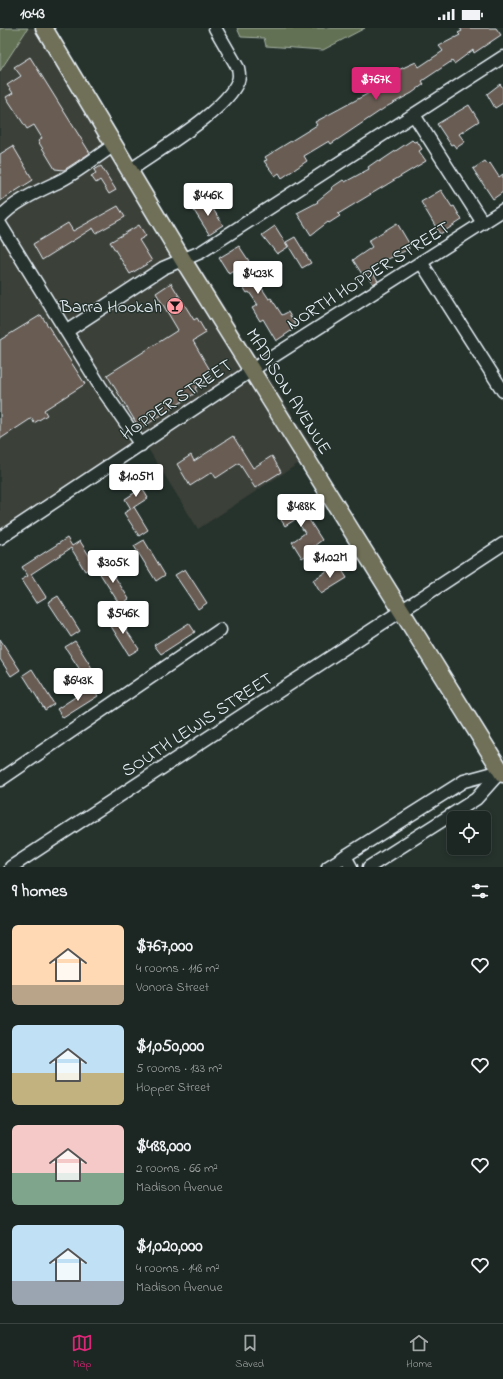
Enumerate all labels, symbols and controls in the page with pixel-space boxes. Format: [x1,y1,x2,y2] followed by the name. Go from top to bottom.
[20,3,45,25] text: 10:43
[348,67,404,101] pin: $767K
[361,70,391,89] text: $767K
[180,183,236,217] pin: $446K
[193,186,223,205] text: $446K
[282,216,456,338] street label: NORTH HOPPER STREET
[230,261,286,295] pin: $423K
[242,264,274,283] text: $423K
[59,295,162,321] place label: Barra Hookah
[165,296,185,316] bar icon: Barra Hookah
[238,324,337,460] street label: MADISON AVENUE
[116,353,238,448] street label: HOPPER STREET
[103,464,169,498] pin: $1.05M
[118,467,154,486] text: $1.05M
[273,494,329,528] pin: $488K
[286,497,316,516] text: $488K
[297,545,363,579] pin: $1.02M
[313,548,347,567] text: $1.02M
[85,550,141,584] pin: $305K
[97,553,129,572] text: $305K
[95,601,151,635] pin: $546K
[107,604,139,623] text: $546K
[117,667,279,784] street label: SOUTH LEWIS STREET
[50,668,106,702] pin: $643K
[63,671,93,690] text: $643K
[447,811,491,855] map controls
[447,811,491,855] button: locate
[12,879,68,904] text: 9 homes
[469,880,491,902] icon: filters
[136,934,193,959] text: $767,000
[44,941,92,989] icon: home
[469,954,491,976] icon: heart
[136,959,219,978] text: 4 rooms · 116 m²
[136,978,209,997] text: Vonora Street
[136,1034,204,1059] text: $1,050,000
[44,1041,92,1089] icon: home
[469,1054,491,1076] icon: heart
[136,1059,222,1078] text: 5 rooms · 133 m²
[136,1078,210,1097] text: Hopper Street
[136,1134,191,1159] text: $488,000
[44,1141,92,1189] icon: home
[469,1154,491,1176] icon: heart
[136,1159,218,1178] text: 2 rooms · 66 m²
[136,1178,222,1197] text: Madison Avenue
[136,1234,203,1259] text: $1,020,000
[44,1241,92,1289] icon: home
[469,1254,491,1276] icon: heart
[136,1259,220,1278] text: 4 rooms · 148 m²
[136,1278,222,1297] text: Madison Avenue
[71,1332,93,1372] tab: Map
[235,1332,264,1372] tab: Saved
[406,1332,432,1372] tab: Home

